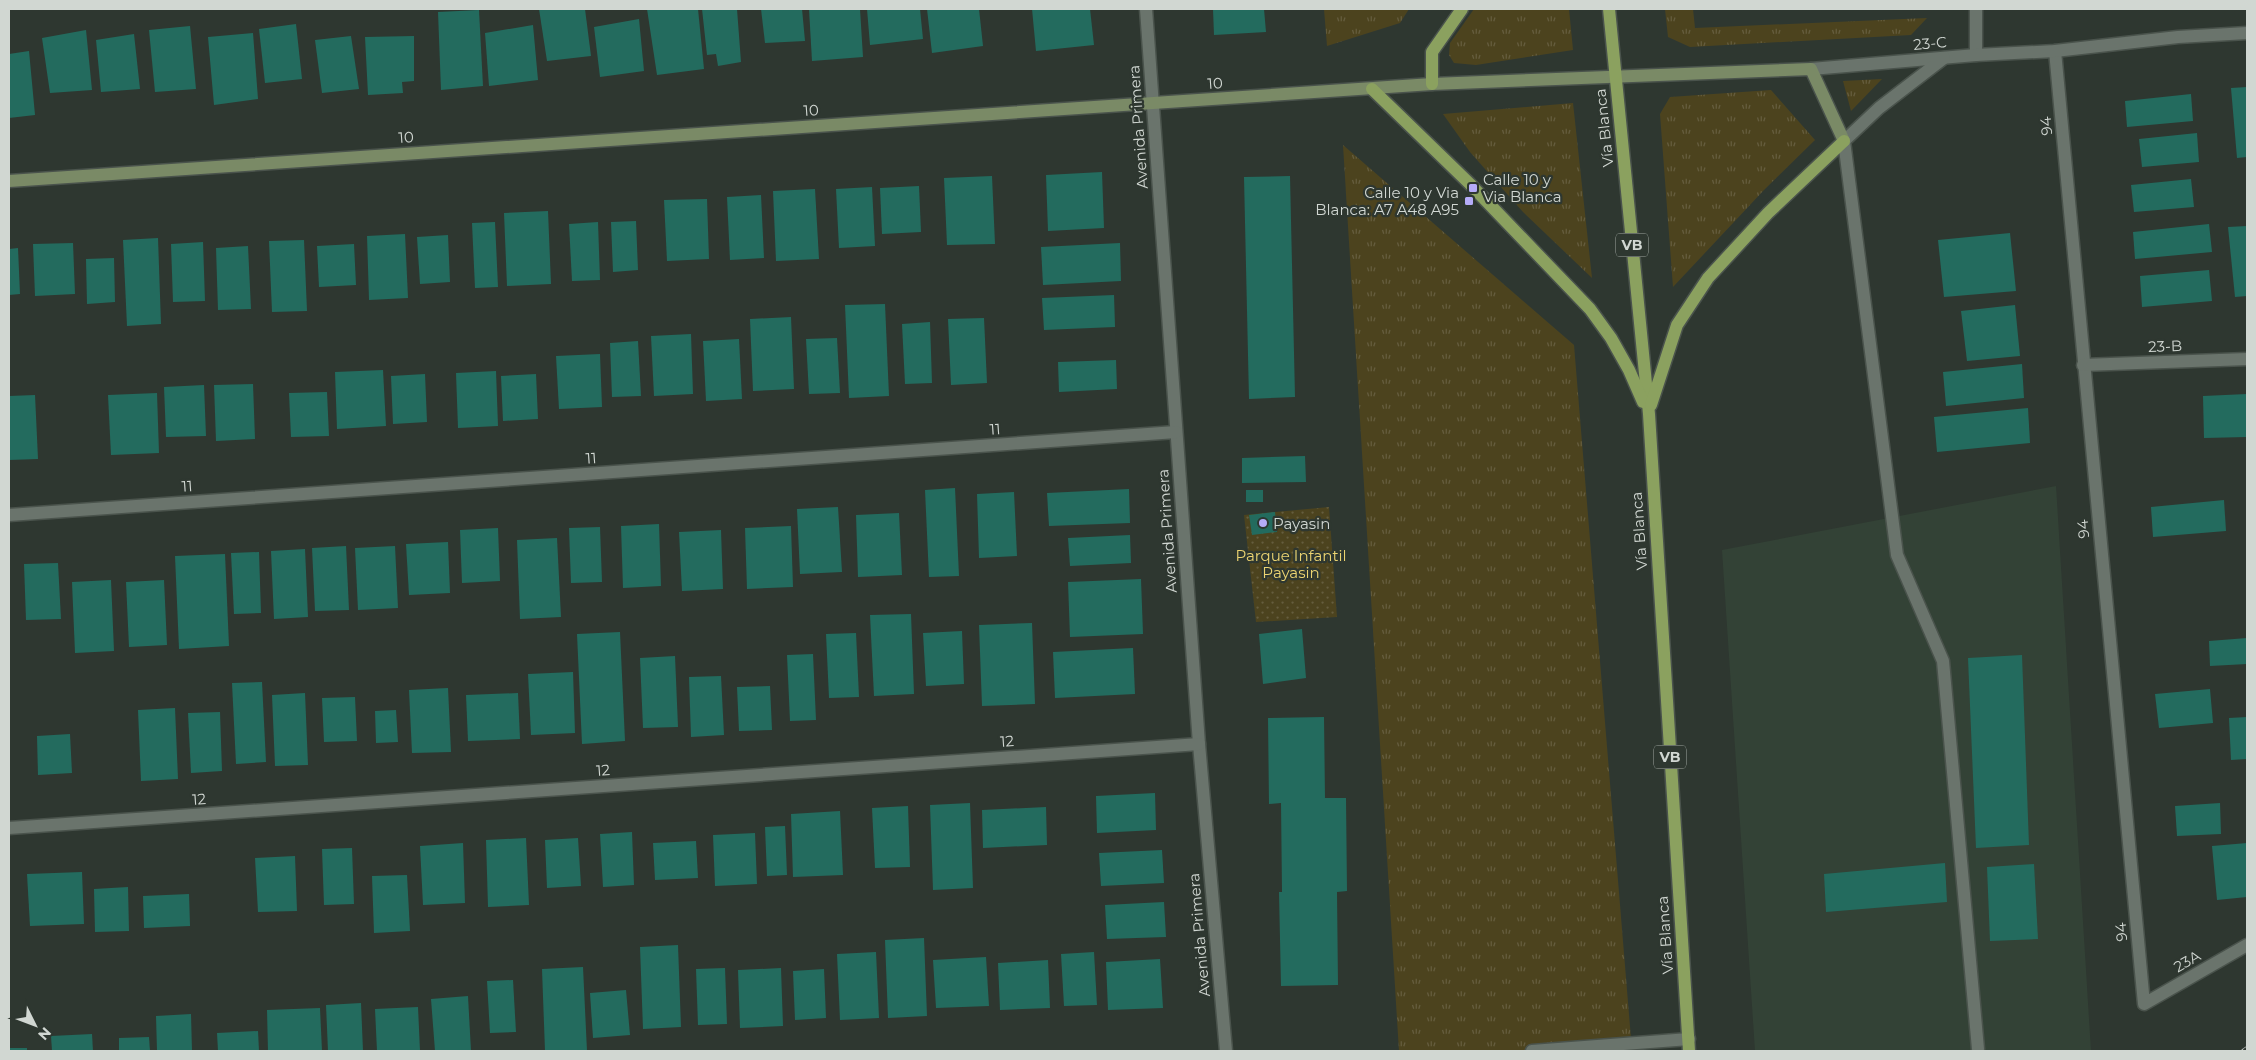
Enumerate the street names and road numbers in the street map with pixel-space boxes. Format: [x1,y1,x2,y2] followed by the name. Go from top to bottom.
[1913,32,1948,54] street label: 23-C
[1124,64,1152,190] street label: Avenida Primera
[1207,73,1223,93] street label: 10
[1590,88,1618,168] street label: Vía Blanca
[803,100,819,120] street label: 10
[2036,116,2056,136] street label: 94
[398,127,414,147] street label: 10
[1616,234,1648,256] road number: VB
[2148,336,2182,356] street label: 23-B
[989,419,1001,439] street label: 11
[585,448,597,468] street label: 11
[1153,468,1181,594] street label: Avenida Primera
[181,476,193,496] street label: 11
[1627,491,1651,571] street label: Vía Blanca
[2073,519,2093,539] street label: 94
[999,731,1015,751] street label: 12
[1654,746,1686,769] road number: VB
[595,760,611,780] street label: 12
[191,789,207,809] street label: 12
[1184,872,1214,998] street label: Avenida Primera
[1653,895,1677,975] street label: Vía Blanca
[2111,922,2131,942] street label: 94
[2170,946,2204,976] street label: 23A

